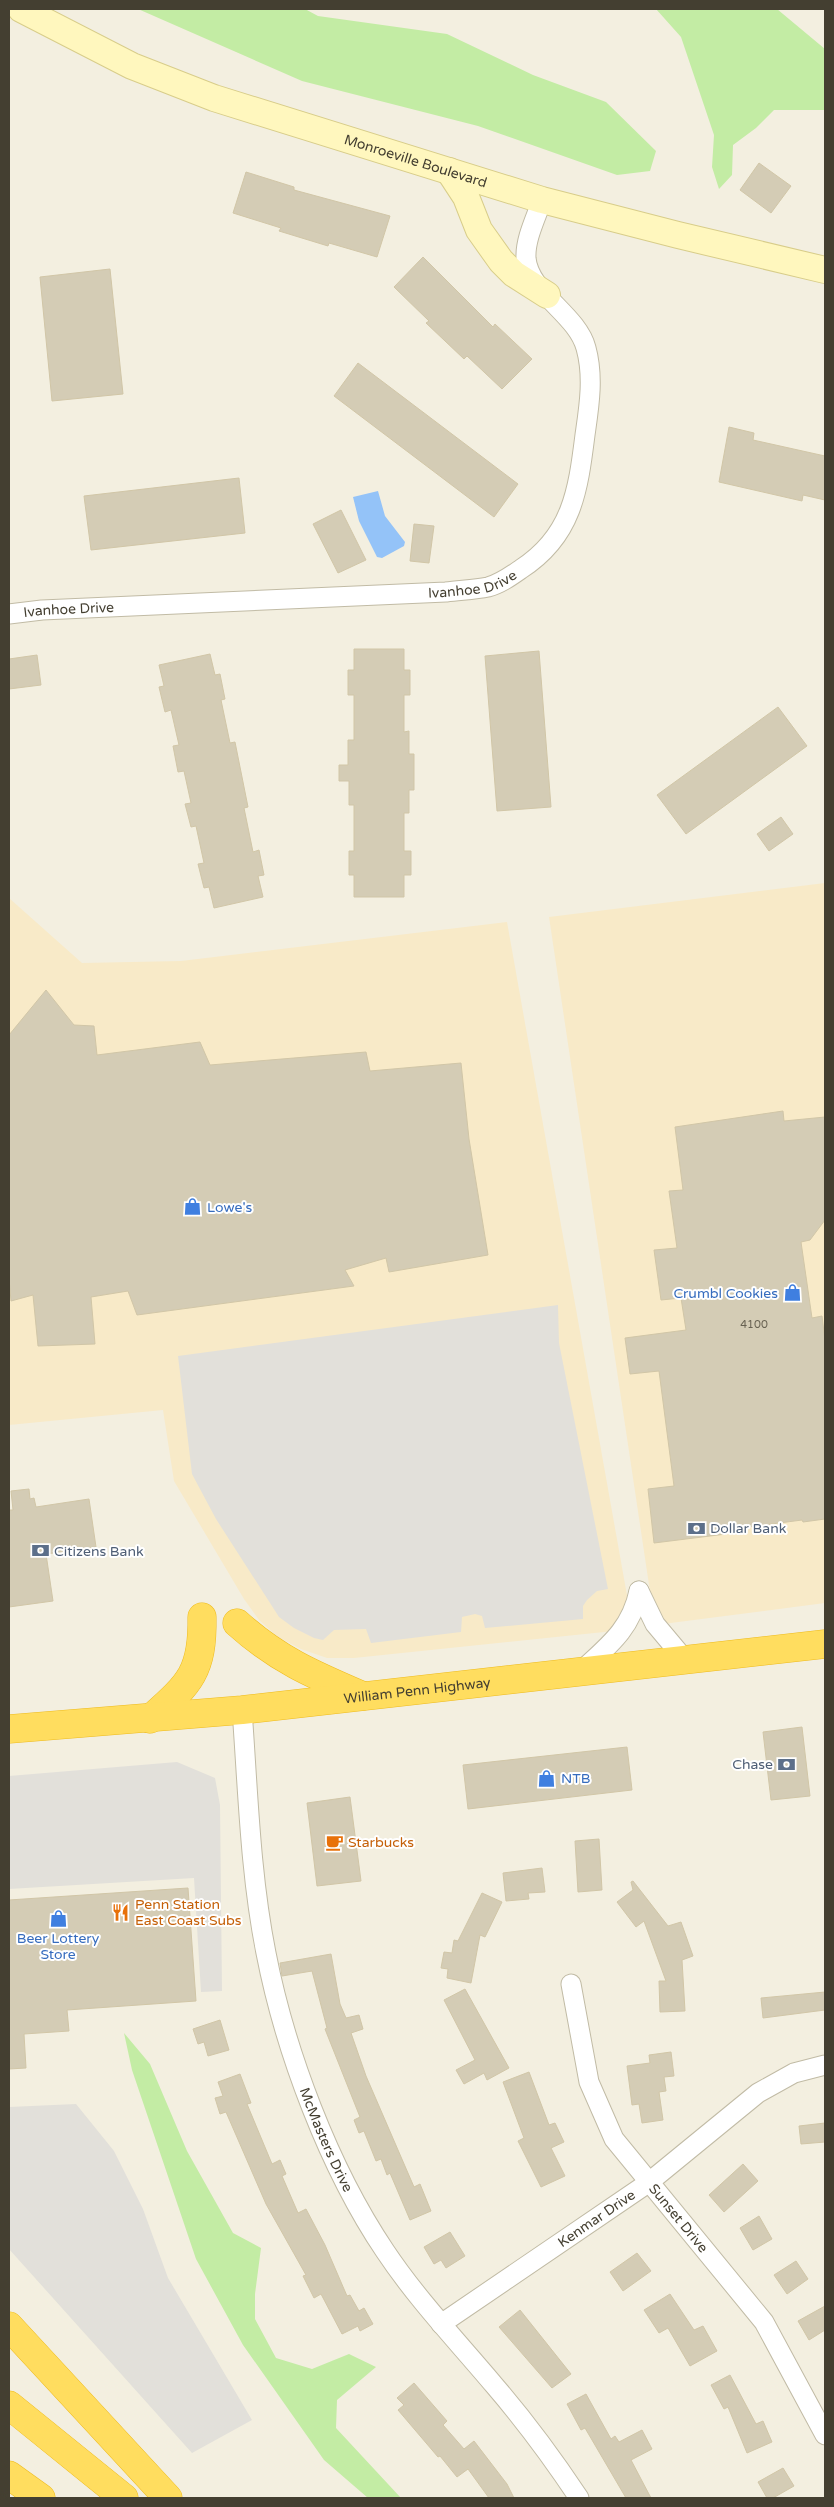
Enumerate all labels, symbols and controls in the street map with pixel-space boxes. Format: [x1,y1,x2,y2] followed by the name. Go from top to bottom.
[342,131,489,191] street label: Monroeville Boulevard
[428,566,520,601] street label: Ivanhoe Drive
[22,598,115,621] street label: Ivanhoe Drive
[183,1197,203,1217] shop icon: Lowe's
[207,1199,252,1216] place label: Lowe's
[782,1283,802,1303] shop icon: Crumbl Cookies
[673,1285,778,1302] place label: Crumbl Cookies
[740,1318,768,1331] house number: 4100
[686,1518,706,1538] bank icon: Dollar Bank
[710,1520,787,1537] place label: Dollar Bank
[30,1541,50,1561] bank icon: Citizens Bank
[54,1543,144,1560] place label: Citizens Bank
[343,1673,492,1707] street label: William Penn Highway
[777,1754,797,1774] bank icon: Chase
[732,1756,773,1773] place label: Chase
[537,1768,557,1788] shop icon: NTB
[561,1770,590,1787] place label: NTB
[324,1832,344,1852] cafe icon: Starbucks
[348,1834,414,1851] place label: Starbucks
[135,1896,242,1929] place label: Penn Station East Coast Subs
[111,1902,131,1922] restaurant icon: Penn Station East Coast Subs
[48,1908,68,1928] shop icon: Beer Lottery Store
[17,1930,100,1963] place label: Beer Lottery Store
[296,2085,357,2195] street label: McMasters Drive
[646,2180,712,2256] street label: Sunset Drive
[554,2186,638,2251] street label: Kenmar Drive

